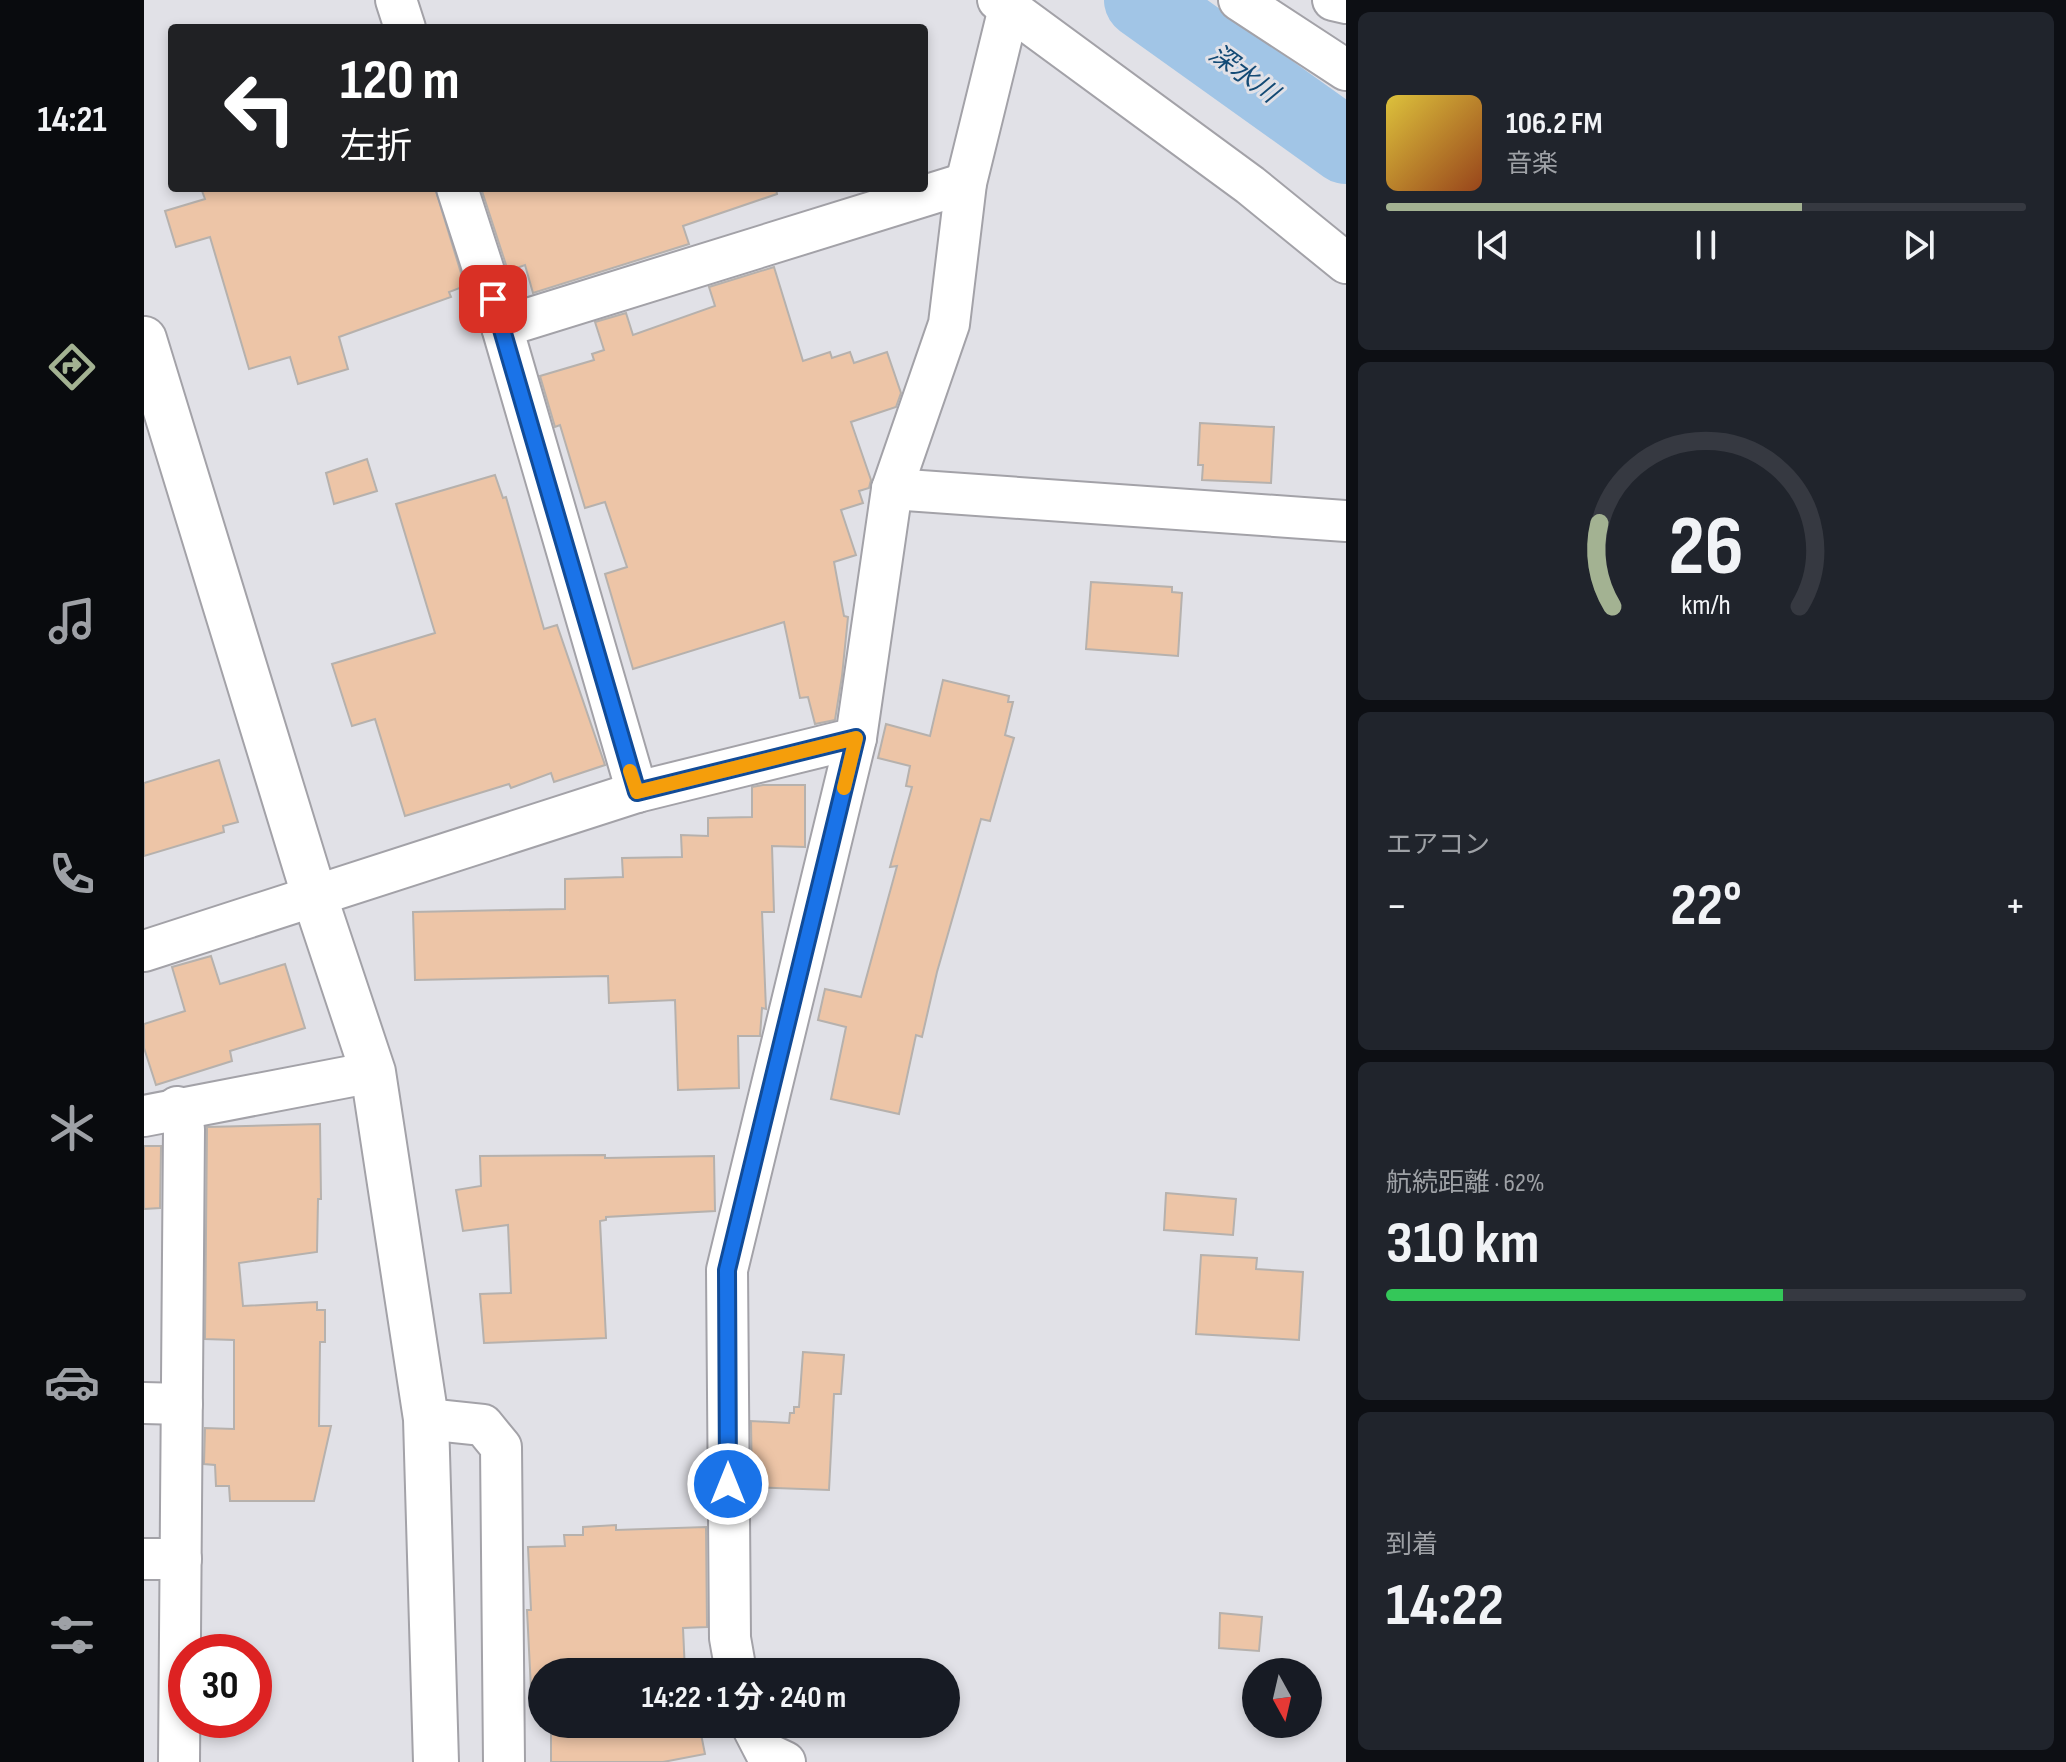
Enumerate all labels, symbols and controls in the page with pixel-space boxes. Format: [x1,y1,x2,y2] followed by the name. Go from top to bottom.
[1202,39,1286,111] water label: 深水川
[340,48,460,115] text: 120 m
[208,56,312,160] icon: left
[37,99,107,142] text: 14:21
[1506,106,1603,142] text: 106.2 FM
[340,126,412,169] text: 左折
[1506,149,1558,180] text: 音楽
[1471,223,1515,267] icon: previous
[1684,223,1728,267] icon: pause
[1897,223,1941,267] icon: next
[459,265,527,333] pin
[471,277,515,321] icon: arrive
[44,339,100,395] icon: directions
[1668,498,1744,598] text: 26
[1681,588,1731,623] text: km/h
[44,593,100,649] icon: music
[1386,830,1490,861] text: エアコン
[44,846,100,902] icon: phone
[1670,870,1742,942] text: 22°
[1386,880,1408,933] text: −
[2004,880,2026,933] text: +
[44,1100,100,1156] icon: climate
[1386,1168,1545,1199] text: 航続距離 · 62%
[1386,1208,1539,1280] text: 310 km
[44,1354,100,1410] icon: car
[686,1442,770,1526] position arrow
[1386,1530,1438,1561] text: 到着
[1386,1570,1504,1642] text: 14:22
[44,1607,100,1663] icon: filters
[168,1634,272,1738] speed limit sign: 30
[1242,1658,1322,1738] north arrow
[1242,1658,1322,1738] map controls
[642,1680,846,1716] text: 14:22 · 1 分 · 240 m

